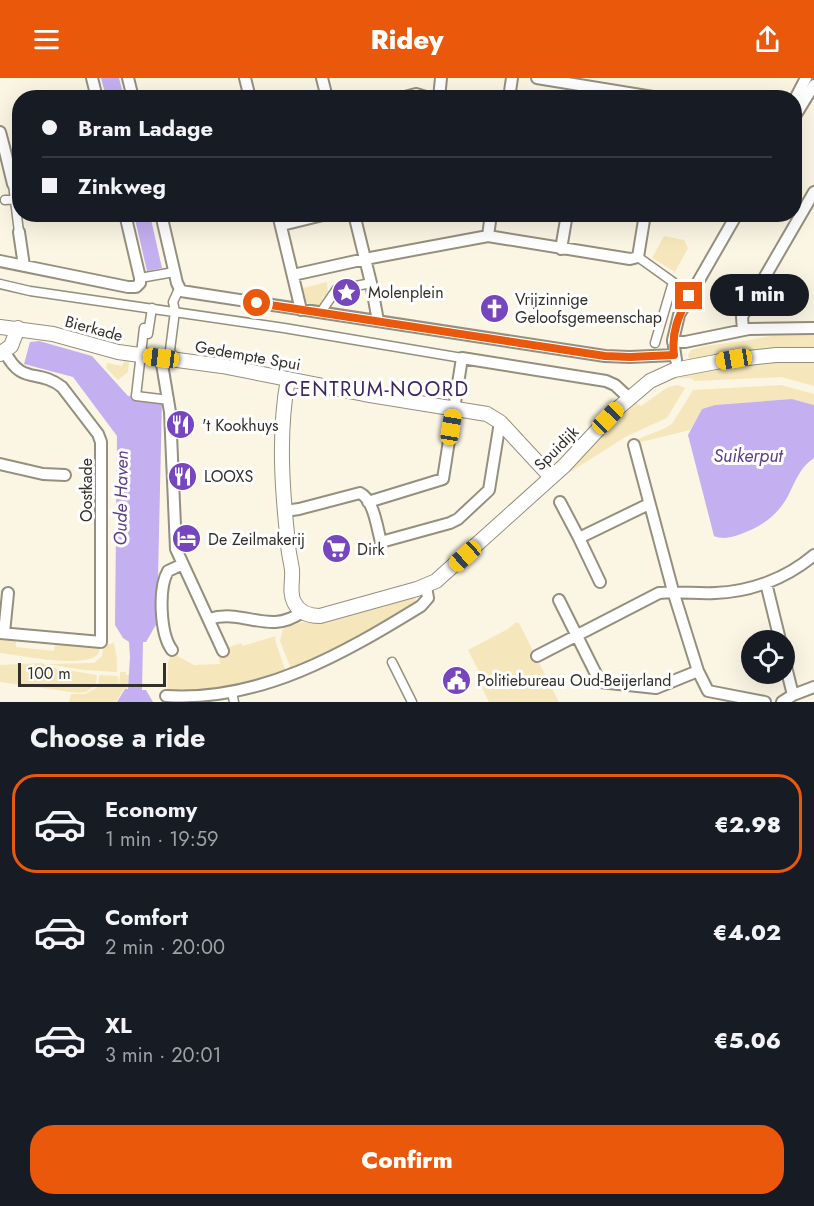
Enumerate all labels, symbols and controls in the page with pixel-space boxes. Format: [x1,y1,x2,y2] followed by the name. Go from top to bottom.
[370,20,444,59] text: Ridey
[30,23,63,56] icon: menu
[751,23,784,56] icon: share
[78,112,213,144] text: Bram Ladage
[78,170,166,202] text: Zinkweg
[710,275,809,317] callout: 1 min
[331,276,363,308] place icon: Molenplein
[734,280,785,309] text: 1 min
[368,281,444,304] place label: Molenplein
[675,282,702,309] route end
[515,288,662,329] place label: Vrijzinnige Geloofsgemeenschap
[243,289,270,316] route start
[478,292,510,324] church icon: Vrijzinnige Geloofsgemeenschap
[62,310,125,347] street label: Bierkade
[193,335,303,376] street label: Gedempte Spui
[142,347,180,369] car
[715,347,753,371] car
[284,375,470,404] district label: CENTRUM-NOORD
[589,399,627,437] car
[439,408,463,446] car
[165,409,197,441] restaurant icon: 't Kookhuys
[202,414,279,437] place label: 't Kookhuys
[529,420,585,476] street label: Spuidijk
[714,443,784,469] water label: Suikerput
[107,450,135,546] water label: Oude Haven
[75,458,98,522] street label: Oostkade
[167,460,199,492] restaurant icon: LOOXS
[204,465,253,488] place label: LOOXS
[171,523,203,555] hotel icon: De Zeilmakerij
[208,528,305,551] place label: De Zeilmakerij
[320,533,352,565] supermarket icon: Dirk
[446,537,484,575] car
[357,538,386,561] place label: Dirk
[741,630,795,684] map controls
[741,630,795,684] button: locate
[18,660,166,688] scale bar
[27,662,71,685] text: 100 m
[440,664,472,696] public building icon: Politiebureau Oud-Beijerland
[477,669,671,692] place label: Politiebureau Oud-Beijerland
[30,718,205,757] text: Choose a ride
[105,793,197,825] text: Economy
[33,797,87,851] icon: car
[714,808,781,840] text: €2.98
[105,825,219,854] text: 1 min · 19:59
[105,901,188,933] text: Comfort
[33,905,87,959] icon: car
[713,916,781,948] text: €4.02
[105,933,225,962] text: 2 min · 20:00
[105,1009,132,1041] text: XL
[33,1013,87,1067] icon: car
[714,1024,781,1056] text: €5.06
[105,1041,222,1070] text: 3 min · 20:01
[30,1125,784,1194] button: Confirm

